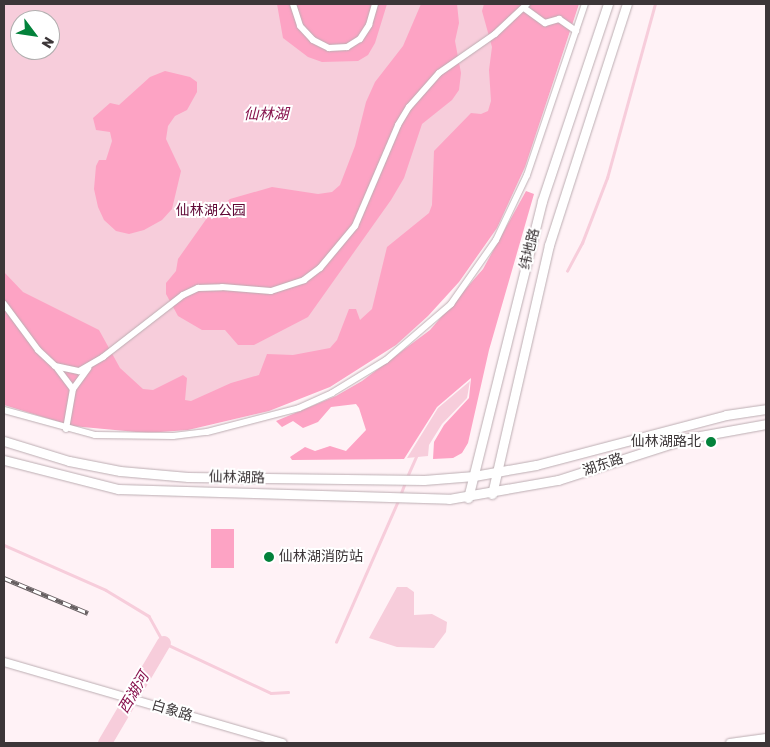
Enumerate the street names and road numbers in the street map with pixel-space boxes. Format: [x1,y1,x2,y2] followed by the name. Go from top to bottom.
[517,227,543,271] street label: 纬地路
[580,450,626,480] street label: 湖东路
[209,469,265,487] street label: 仙林湖路
[149,697,195,725] street label: 白象路

